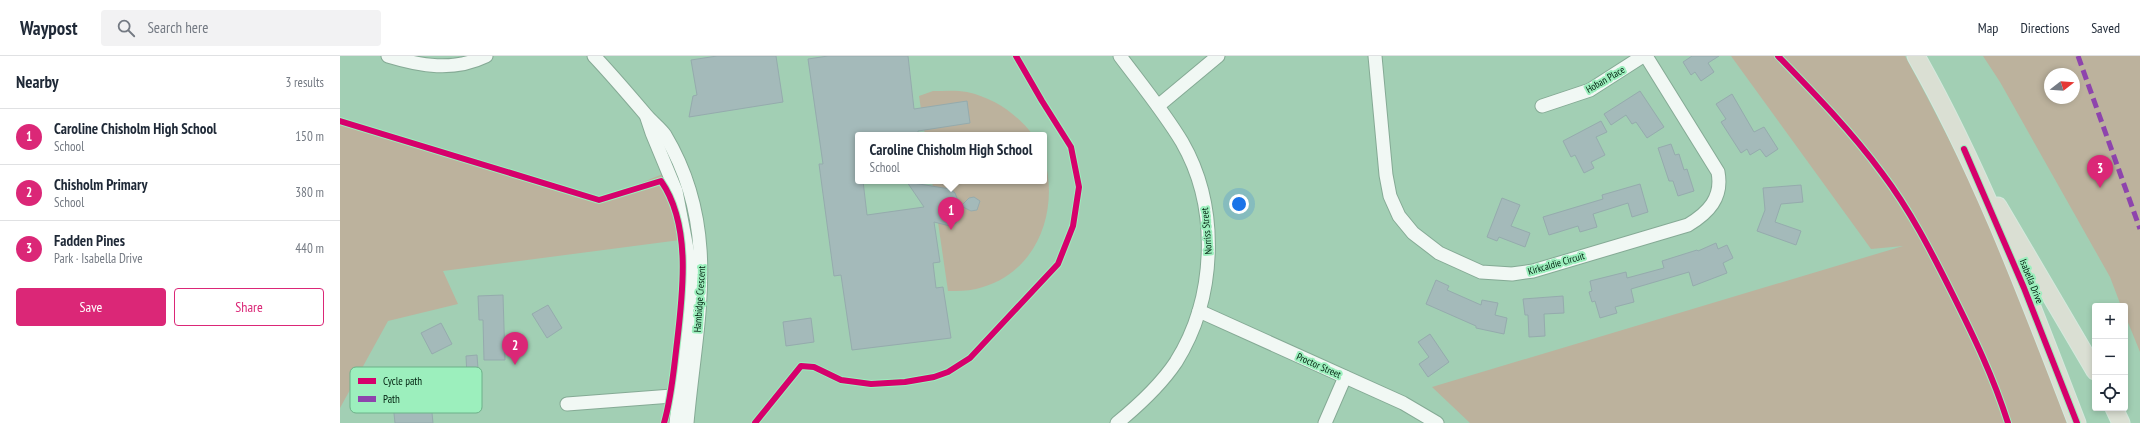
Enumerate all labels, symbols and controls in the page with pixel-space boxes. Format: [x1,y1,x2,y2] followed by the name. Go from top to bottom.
[101,10,381,46] search box
[20,16,77,40] text: Waypost
[115,17,137,39] icon: search
[147,18,208,37] text: Search here
[1978,19,1998,37] text: Map
[2020,19,2069,37] text: Directions
[2091,19,2120,37] text: Saved
[1583,63,1627,96] street label: Hoban Place
[2044,68,2080,104] north arrow
[16,71,59,93] text: Nearby
[285,74,324,91] text: 3 results
[54,119,217,138] text: Caroline Chisholm High School
[26,128,32,145] text: 1
[295,128,324,145] text: 150 m
[855,132,1047,184] popup
[54,138,84,155] text: School
[870,140,1032,159] text: Caroline Chisholm High School
[2087,155,2113,188] pin: 3
[870,159,900,176] text: School
[54,175,147,194] text: Chisholm Primary
[26,184,32,201] text: 2
[295,184,324,201] text: 380 m
[54,194,84,211] text: School
[1229,194,1249,214] your location
[938,197,964,230] pin: 1
[1198,207,1215,255] street label: Norriss Street
[54,231,125,250] text: Fadden Pines
[26,240,32,257] text: 3
[295,240,324,257] text: 440 m
[1526,249,1586,278] street label: Kirkcaldie Circuit
[54,250,143,267] text: Park · Isabella Drive
[2017,257,2046,305] street label: Isabella Drive
[691,265,708,333] street label: Hambidge Crescent
[16,288,166,326] button: Save
[174,288,324,326] button: Share
[2092,303,2128,411] map controls
[2092,303,2128,339] button: +
[502,332,528,365] pin: 2
[2092,339,2128,375] button: −
[1294,350,1343,381] street label: Proctor Street
[350,367,482,413] legend
[383,374,422,388] text: Cycle path
[2092,375,2128,411] button: locate
[383,392,400,406] text: Path

